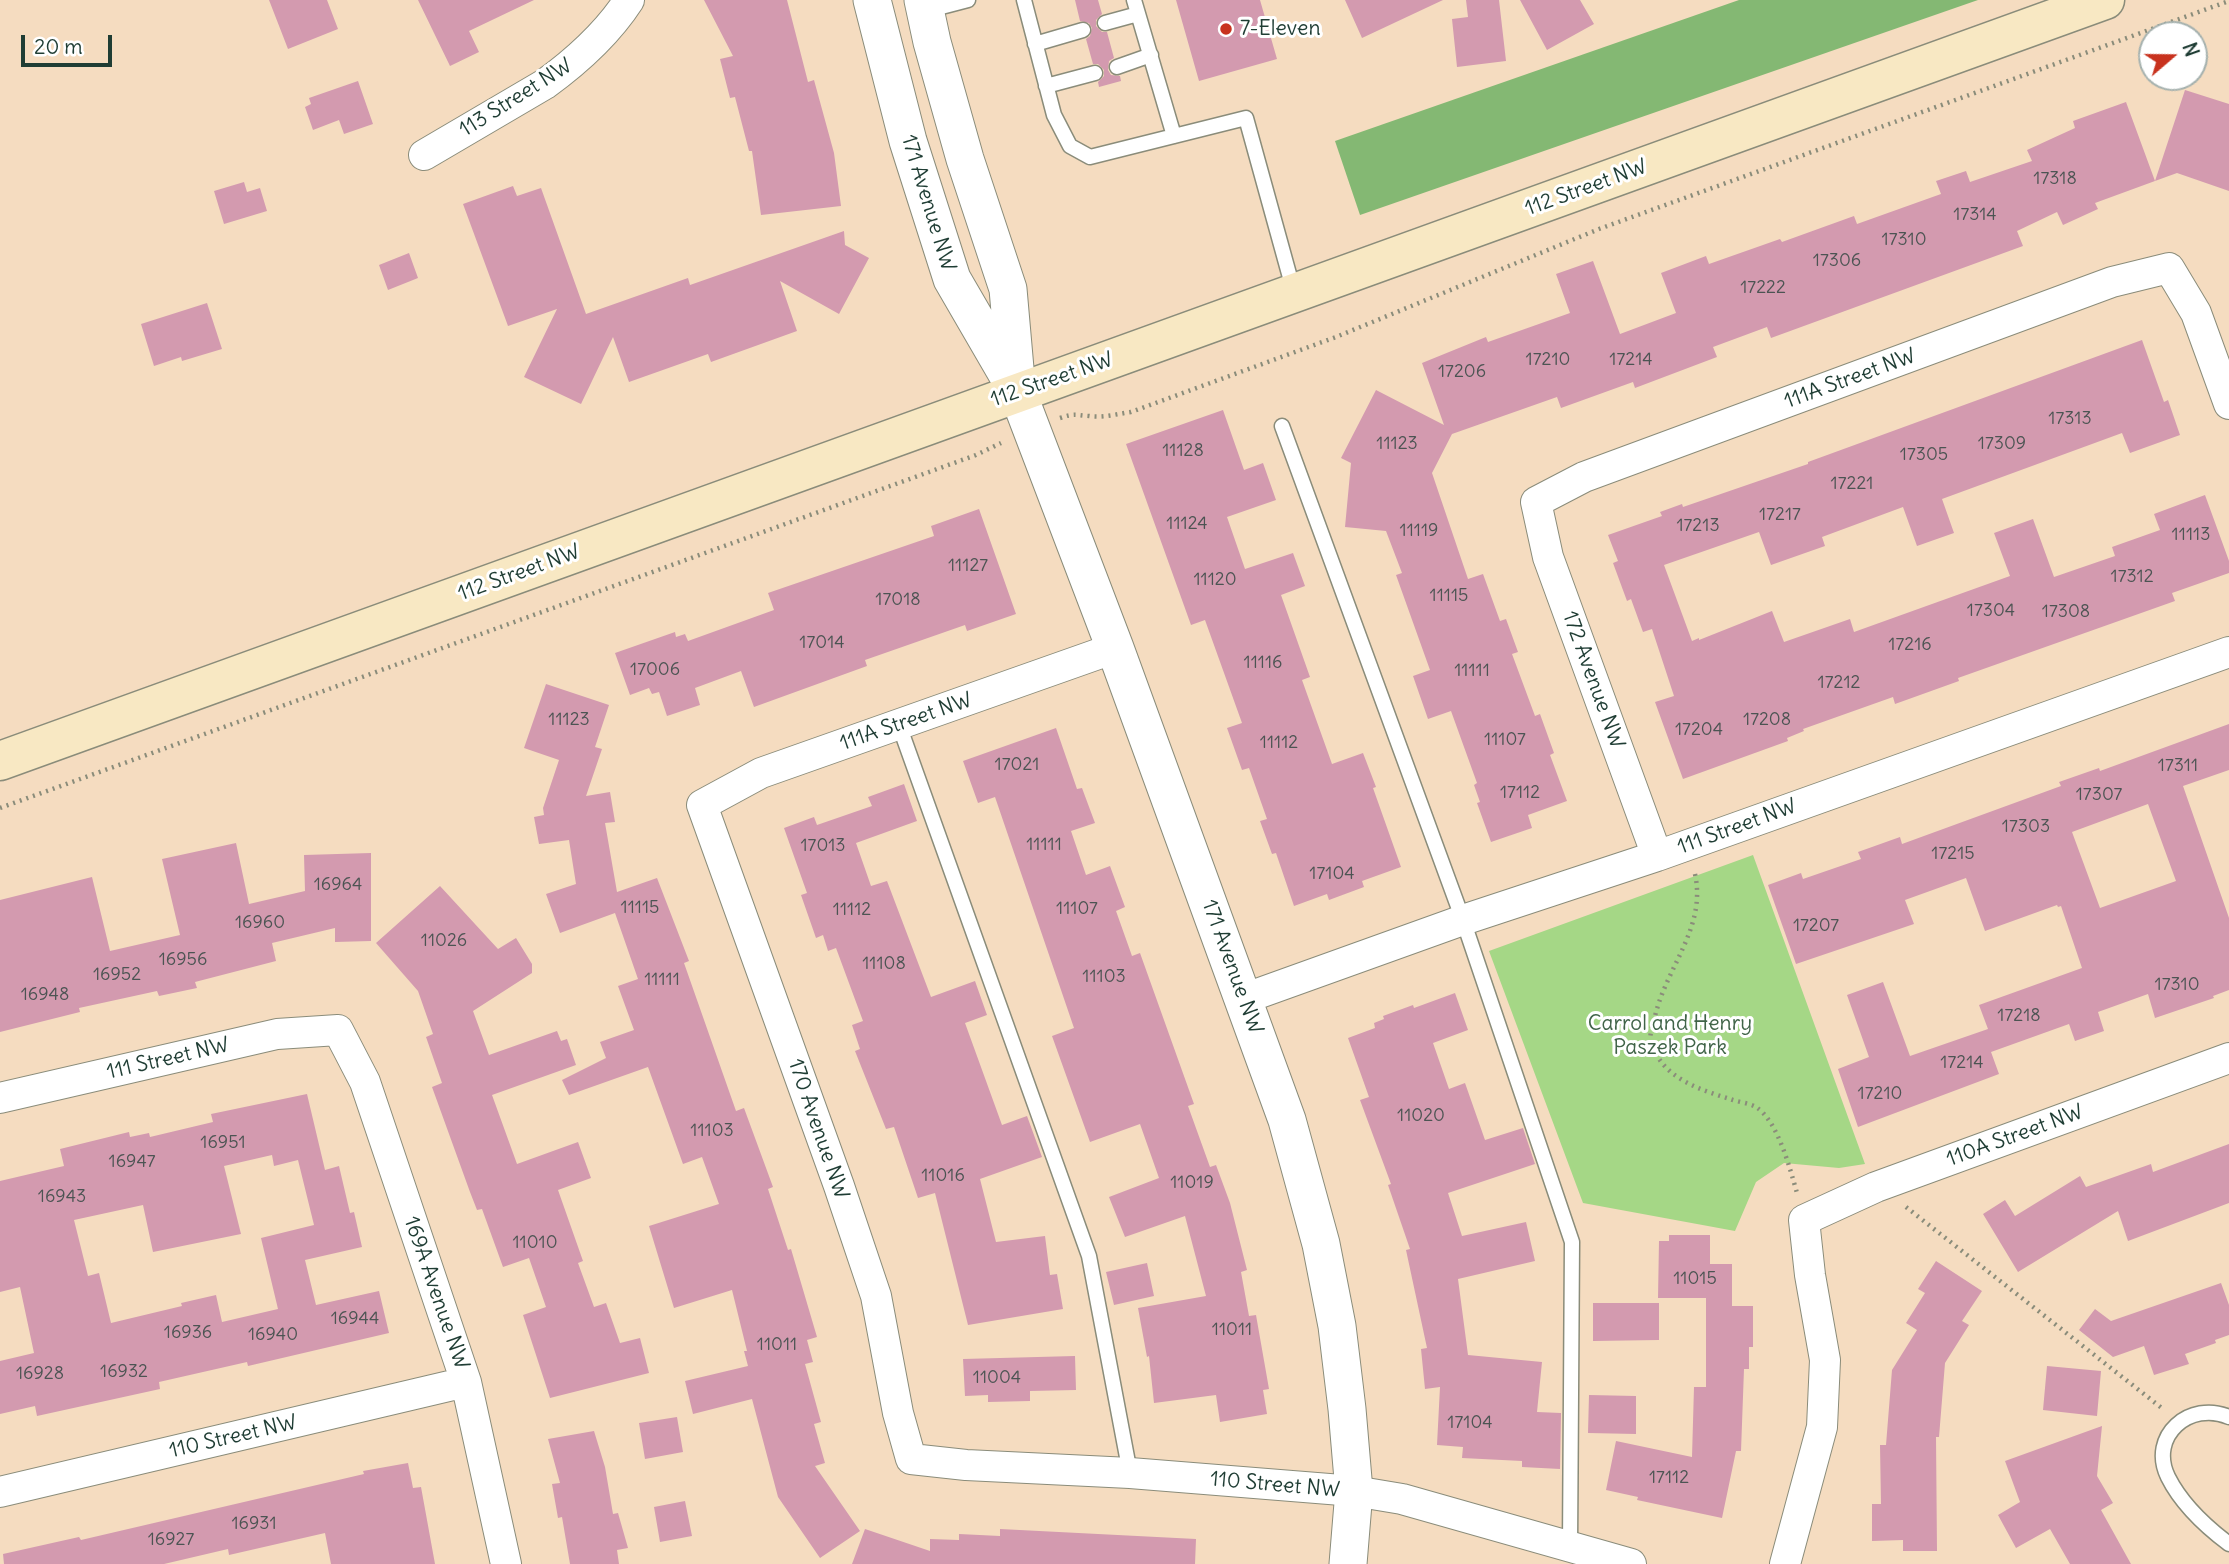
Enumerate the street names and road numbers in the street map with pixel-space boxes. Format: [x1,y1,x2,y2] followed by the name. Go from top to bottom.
[455,53,577,143] street label: 113 Street NW
[895,132,961,274] street label: 171 Avenue NW
[1522,154,1650,222] street label: 112 Street NW
[1781,344,1919,414] street label: 111A Street NW
[987,347,1117,413] street label: 112 Street NW
[455,539,583,607] street label: 112 Street NW
[1557,608,1629,752] street label: 172 Avenue NW
[837,688,975,756] street label: 111A Street NW
[1674,794,1800,860] street label: 111 Street NW
[1196,896,1268,1038] street label: 171 Avenue NW
[104,1033,232,1085] street label: 111 Street NW
[782,1056,854,1202] street label: 170 Avenue NW
[1943,1100,2087,1172] street label: 110A Street NW
[398,1213,474,1373] street label: 169A Avenue NW
[167,1410,299,1464] street label: 110 Street NW
[1209,1467,1341,1503] street label: 110 Street NW

